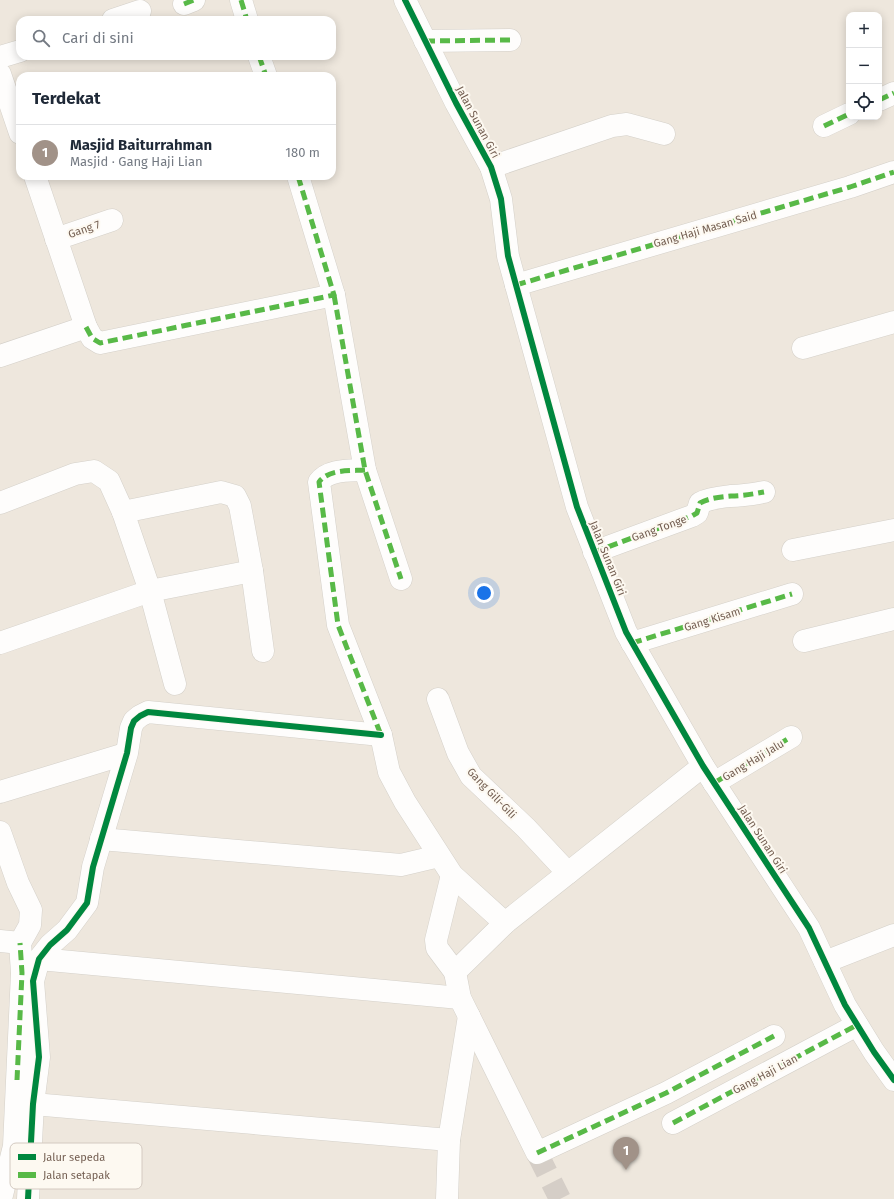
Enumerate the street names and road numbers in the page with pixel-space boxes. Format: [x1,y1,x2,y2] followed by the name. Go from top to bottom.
[453,84,502,160] street label: Jalan Sunan Giri
[652,208,758,250] street label: Gang Haji Masan Said
[66,218,102,241] street label: Gang 7
[630,513,688,544] street label: Gang Tonge
[587,519,628,597] street label: Jalan Sunan Giri
[682,605,742,634] street label: Gang Kisam
[720,737,786,784] street label: Gang Haji Jalu
[464,765,519,821] street label: Gang Gili-Gili
[736,802,790,876] street label: Jalan Sunan Giri
[731,1052,800,1097] street label: Gang Haji Lian

